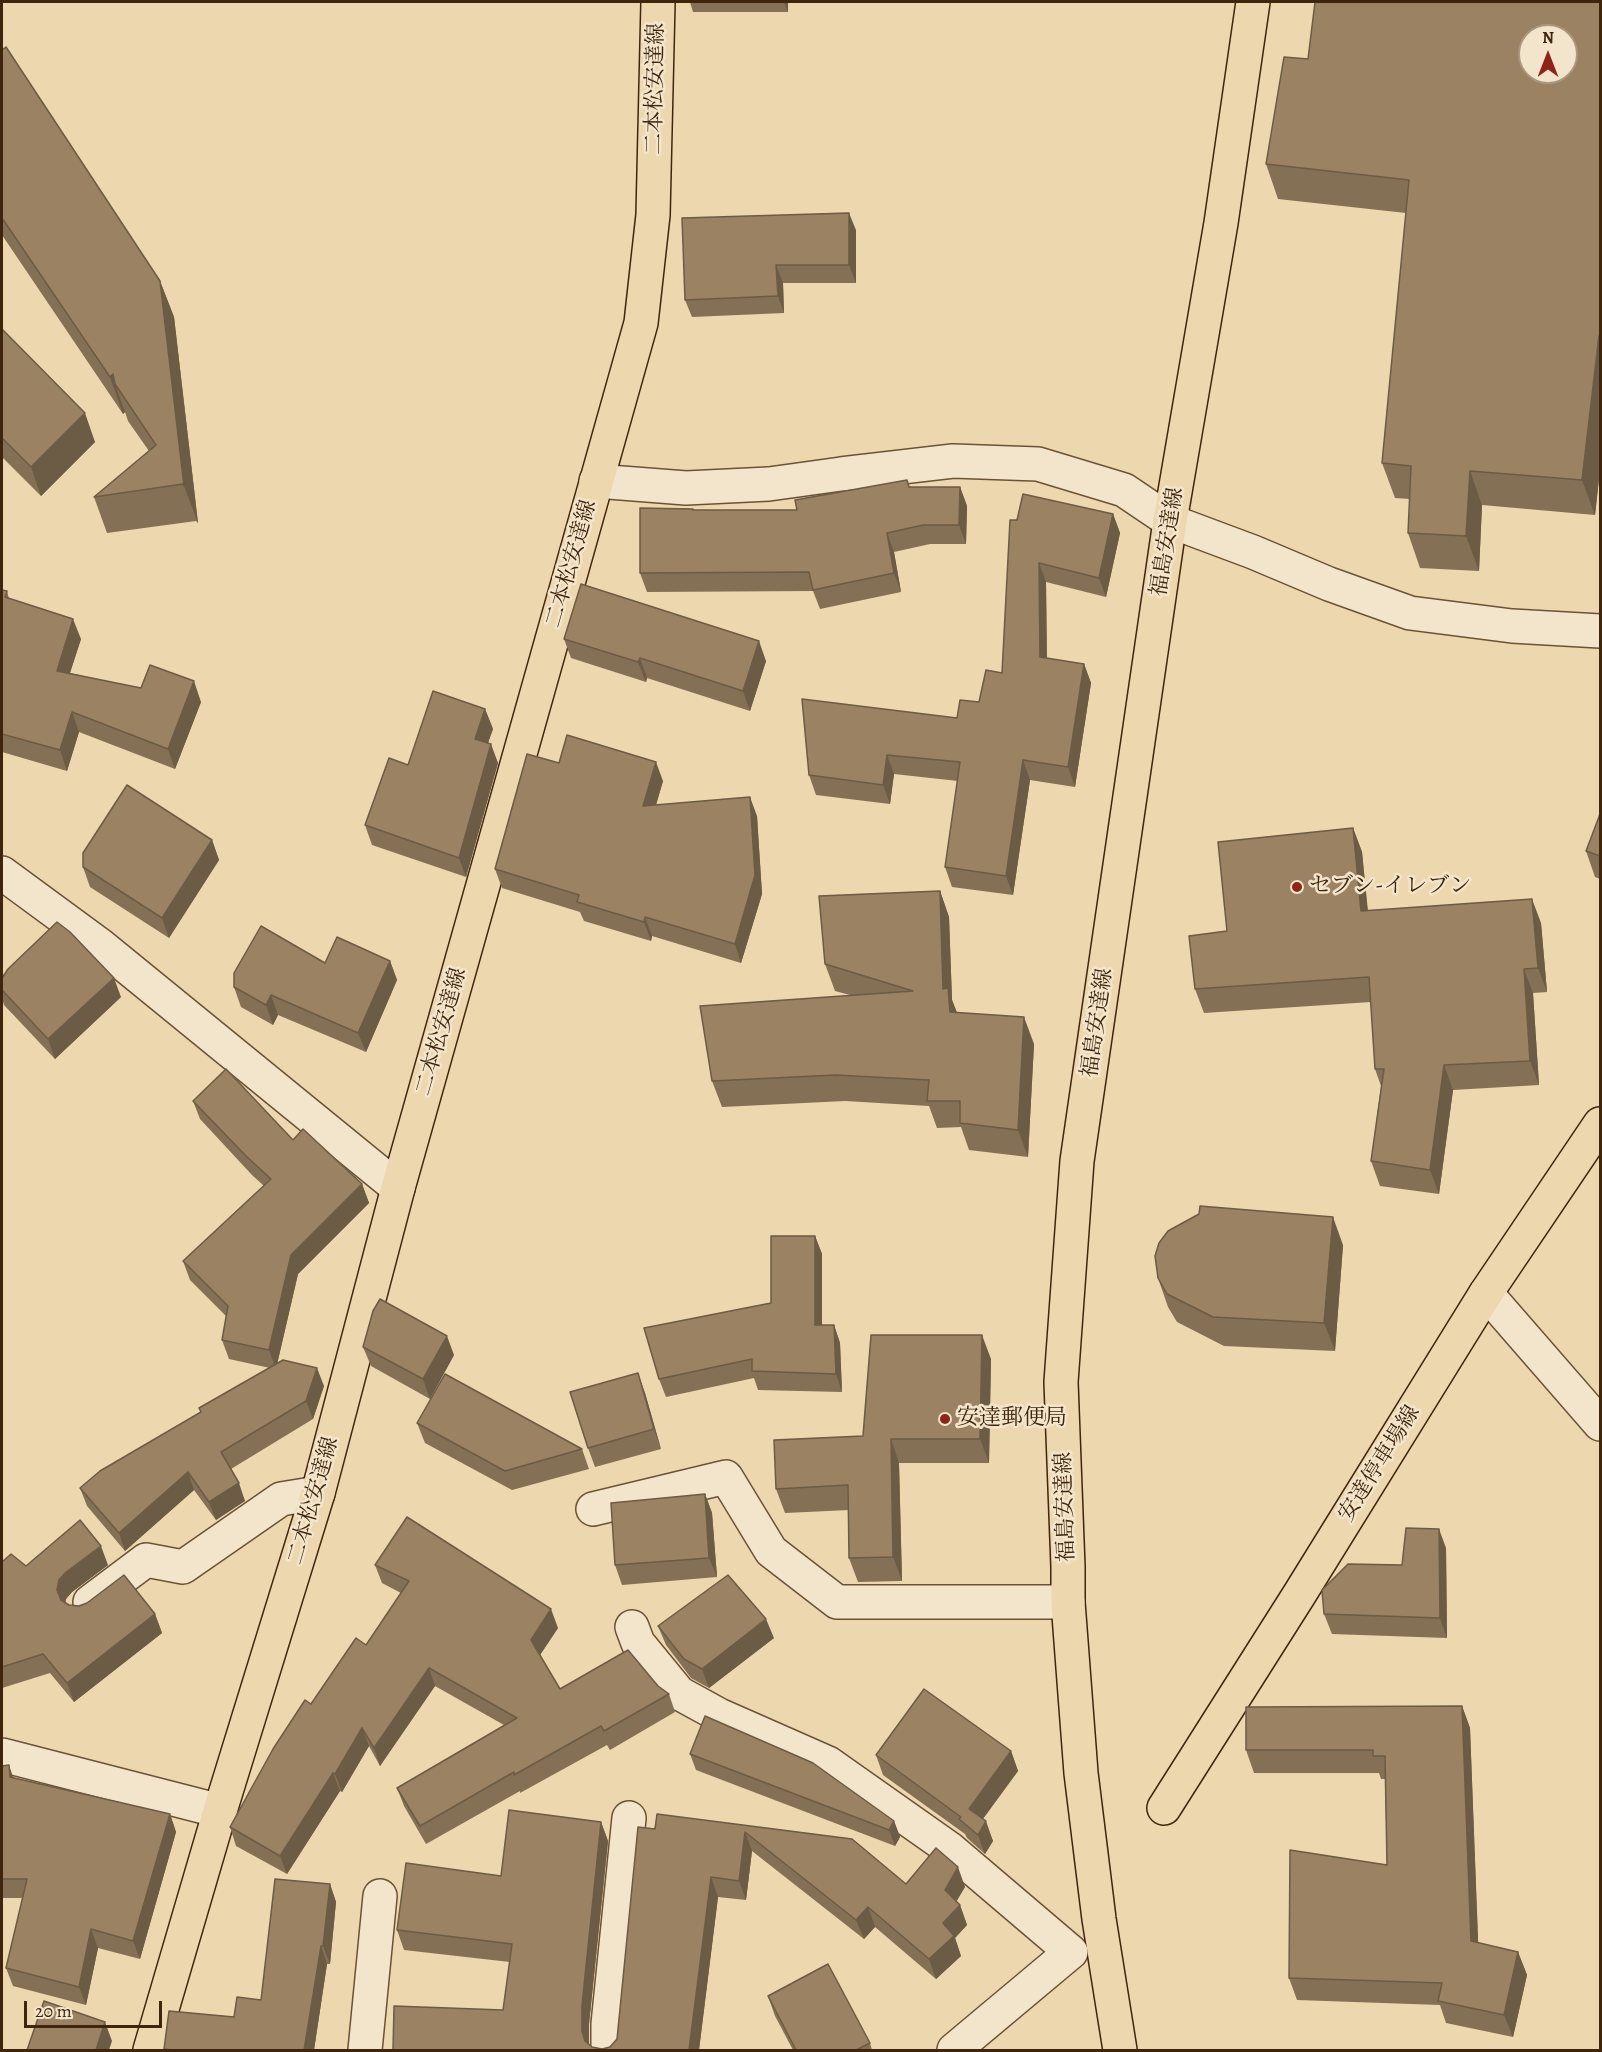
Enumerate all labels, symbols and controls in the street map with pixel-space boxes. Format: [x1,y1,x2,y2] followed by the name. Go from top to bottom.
[642,23,670,155] street label: 二本松安達線
[1518,24,1578,84] north arrow
[1542,27,1554,49] text: N
[1146,486,1190,598] street label: 福島安達線
[541,497,603,631] street label: 二本松安達線
[1309,874,1471,900] place label: セブン-イレブン
[1290,880,1304,894] marker: セブン-イレブン
[411,965,473,1099] street label: 二本松安達線
[1077,967,1119,1079] street label: 福島安達線
[1334,1401,1426,1527] street label: 安達停車場線
[957,1406,1067,1432] place label: 安達郵便局
[938,1412,952,1426] marker: 安達郵便局
[283,1434,345,1568] street label: 二本松安達線
[1051,1452,1081,1562] street label: 福島安達線
[27,1989,165,2027] scale bar
[35,1999,72,2023] text: 20 m

